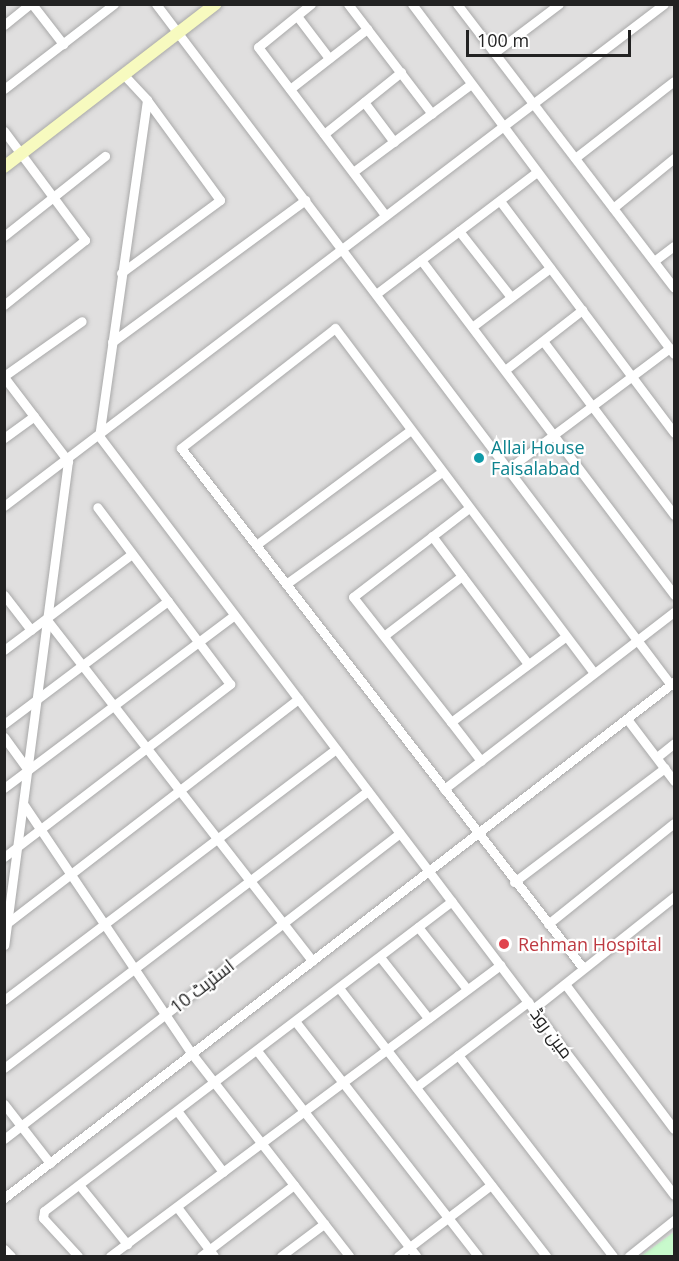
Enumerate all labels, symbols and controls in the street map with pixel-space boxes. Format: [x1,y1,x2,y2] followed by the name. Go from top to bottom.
[469,18,634,56] scale bar
[477,28,529,52] text: 100 m
[491,437,585,480] place label: Allai House Faisalabad
[472,451,486,465] marker: Allai House Faisalabad
[518,933,662,955] place label: Rehman Hospital
[495,935,513,953] marker: Rehman Hospital
[166,954,238,1018] street label: اسٹریٹ 10
[526,1004,578,1062] street label: مین روڈ

